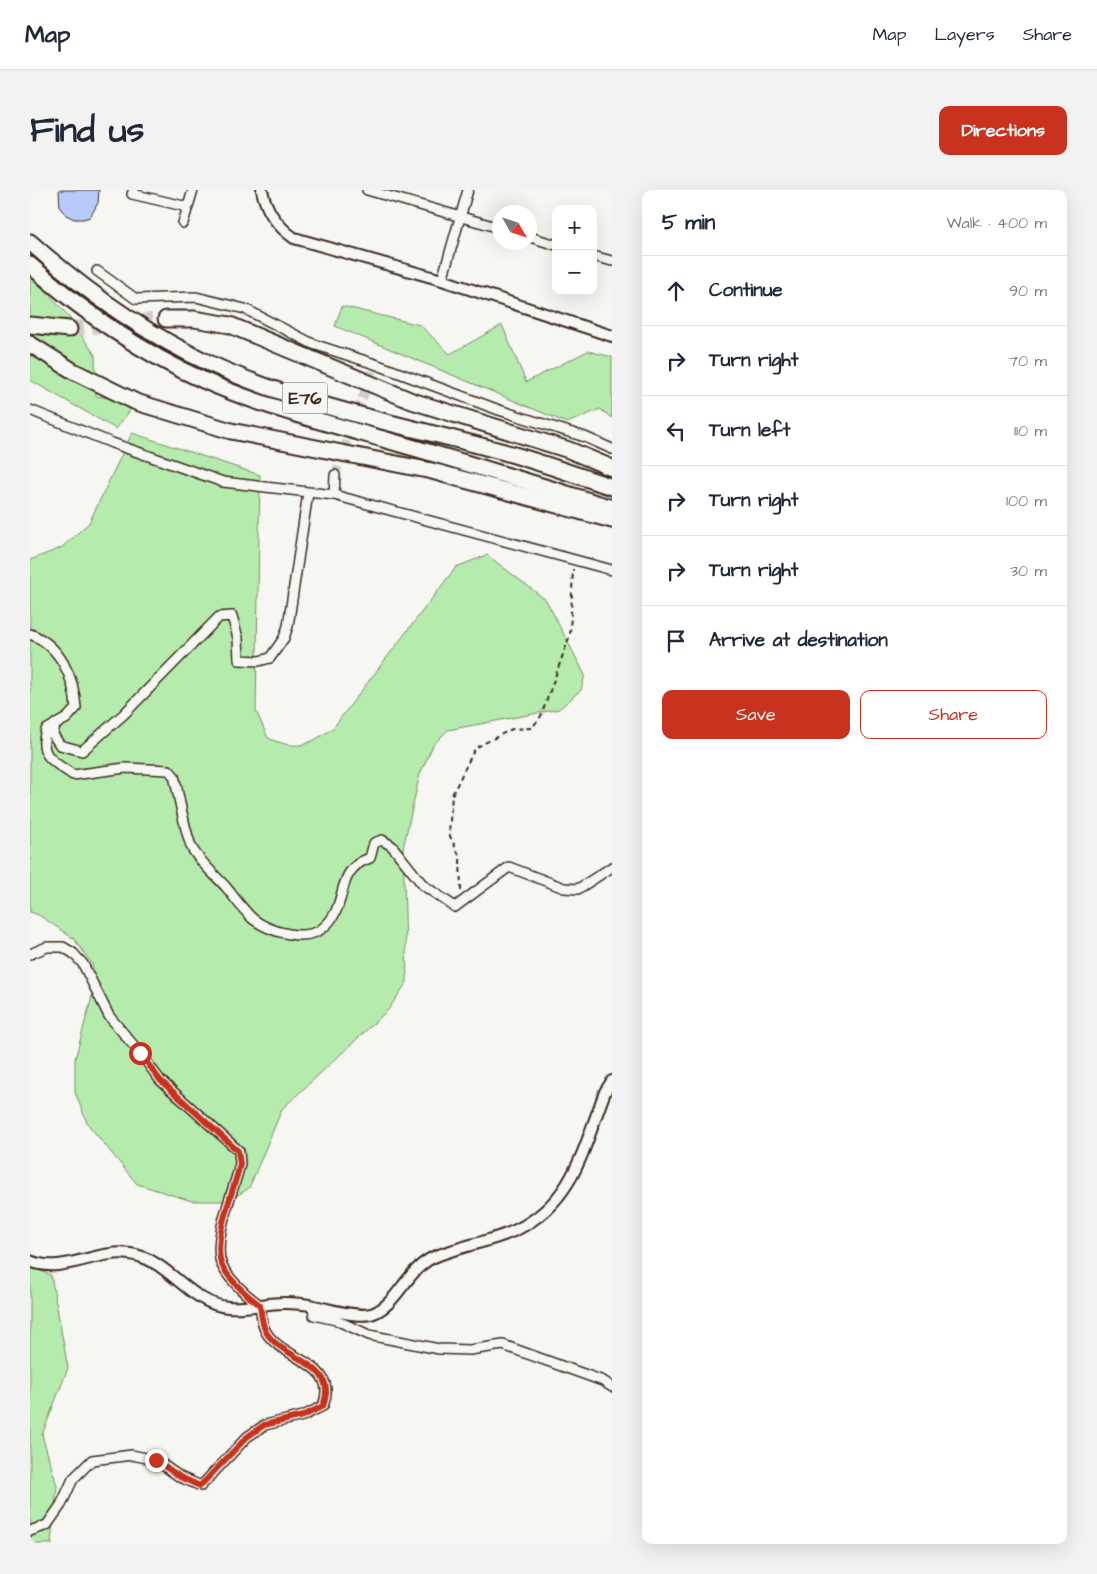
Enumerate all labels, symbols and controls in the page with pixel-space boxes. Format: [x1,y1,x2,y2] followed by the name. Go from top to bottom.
[25,18,70,52] text: Map
[872,22,906,47] text: Map
[934,22,995,47] text: Layers
[1023,22,1072,47] text: Share
[30,106,144,155] text: Find us
[939,106,1067,155] button: Directions
[492,205,537,250] north arrow
[552,205,597,295] map controls
[552,205,597,250] button: +
[662,208,715,237] text: 5 min
[946,212,1047,234] text: Walk · 400 m
[552,250,597,295] button: −
[662,277,690,305] icon: ahead
[709,277,783,304] text: Continue
[1009,280,1047,302] text: 90 m
[662,347,690,375] icon: right
[709,347,798,374] text: Turn right
[1008,350,1047,372] text: 70 m
[282,382,328,414] road number: E76
[662,417,690,445] icon: left
[709,417,790,444] text: Turn left
[1014,420,1047,442] text: 110 m
[662,487,690,515] icon: right
[709,487,798,514] text: Turn right
[1006,490,1047,512] text: 100 m
[662,557,690,585] icon: right
[709,557,798,584] text: Turn right
[1010,560,1047,582] text: 30 m
[662,627,690,655] icon: arrive
[709,627,888,654] text: Arrive at destination
[662,690,850,739] button: Save
[860,690,1047,739] button: Share
[129,1042,152,1065] route start
[145,1449,168,1472] route end

